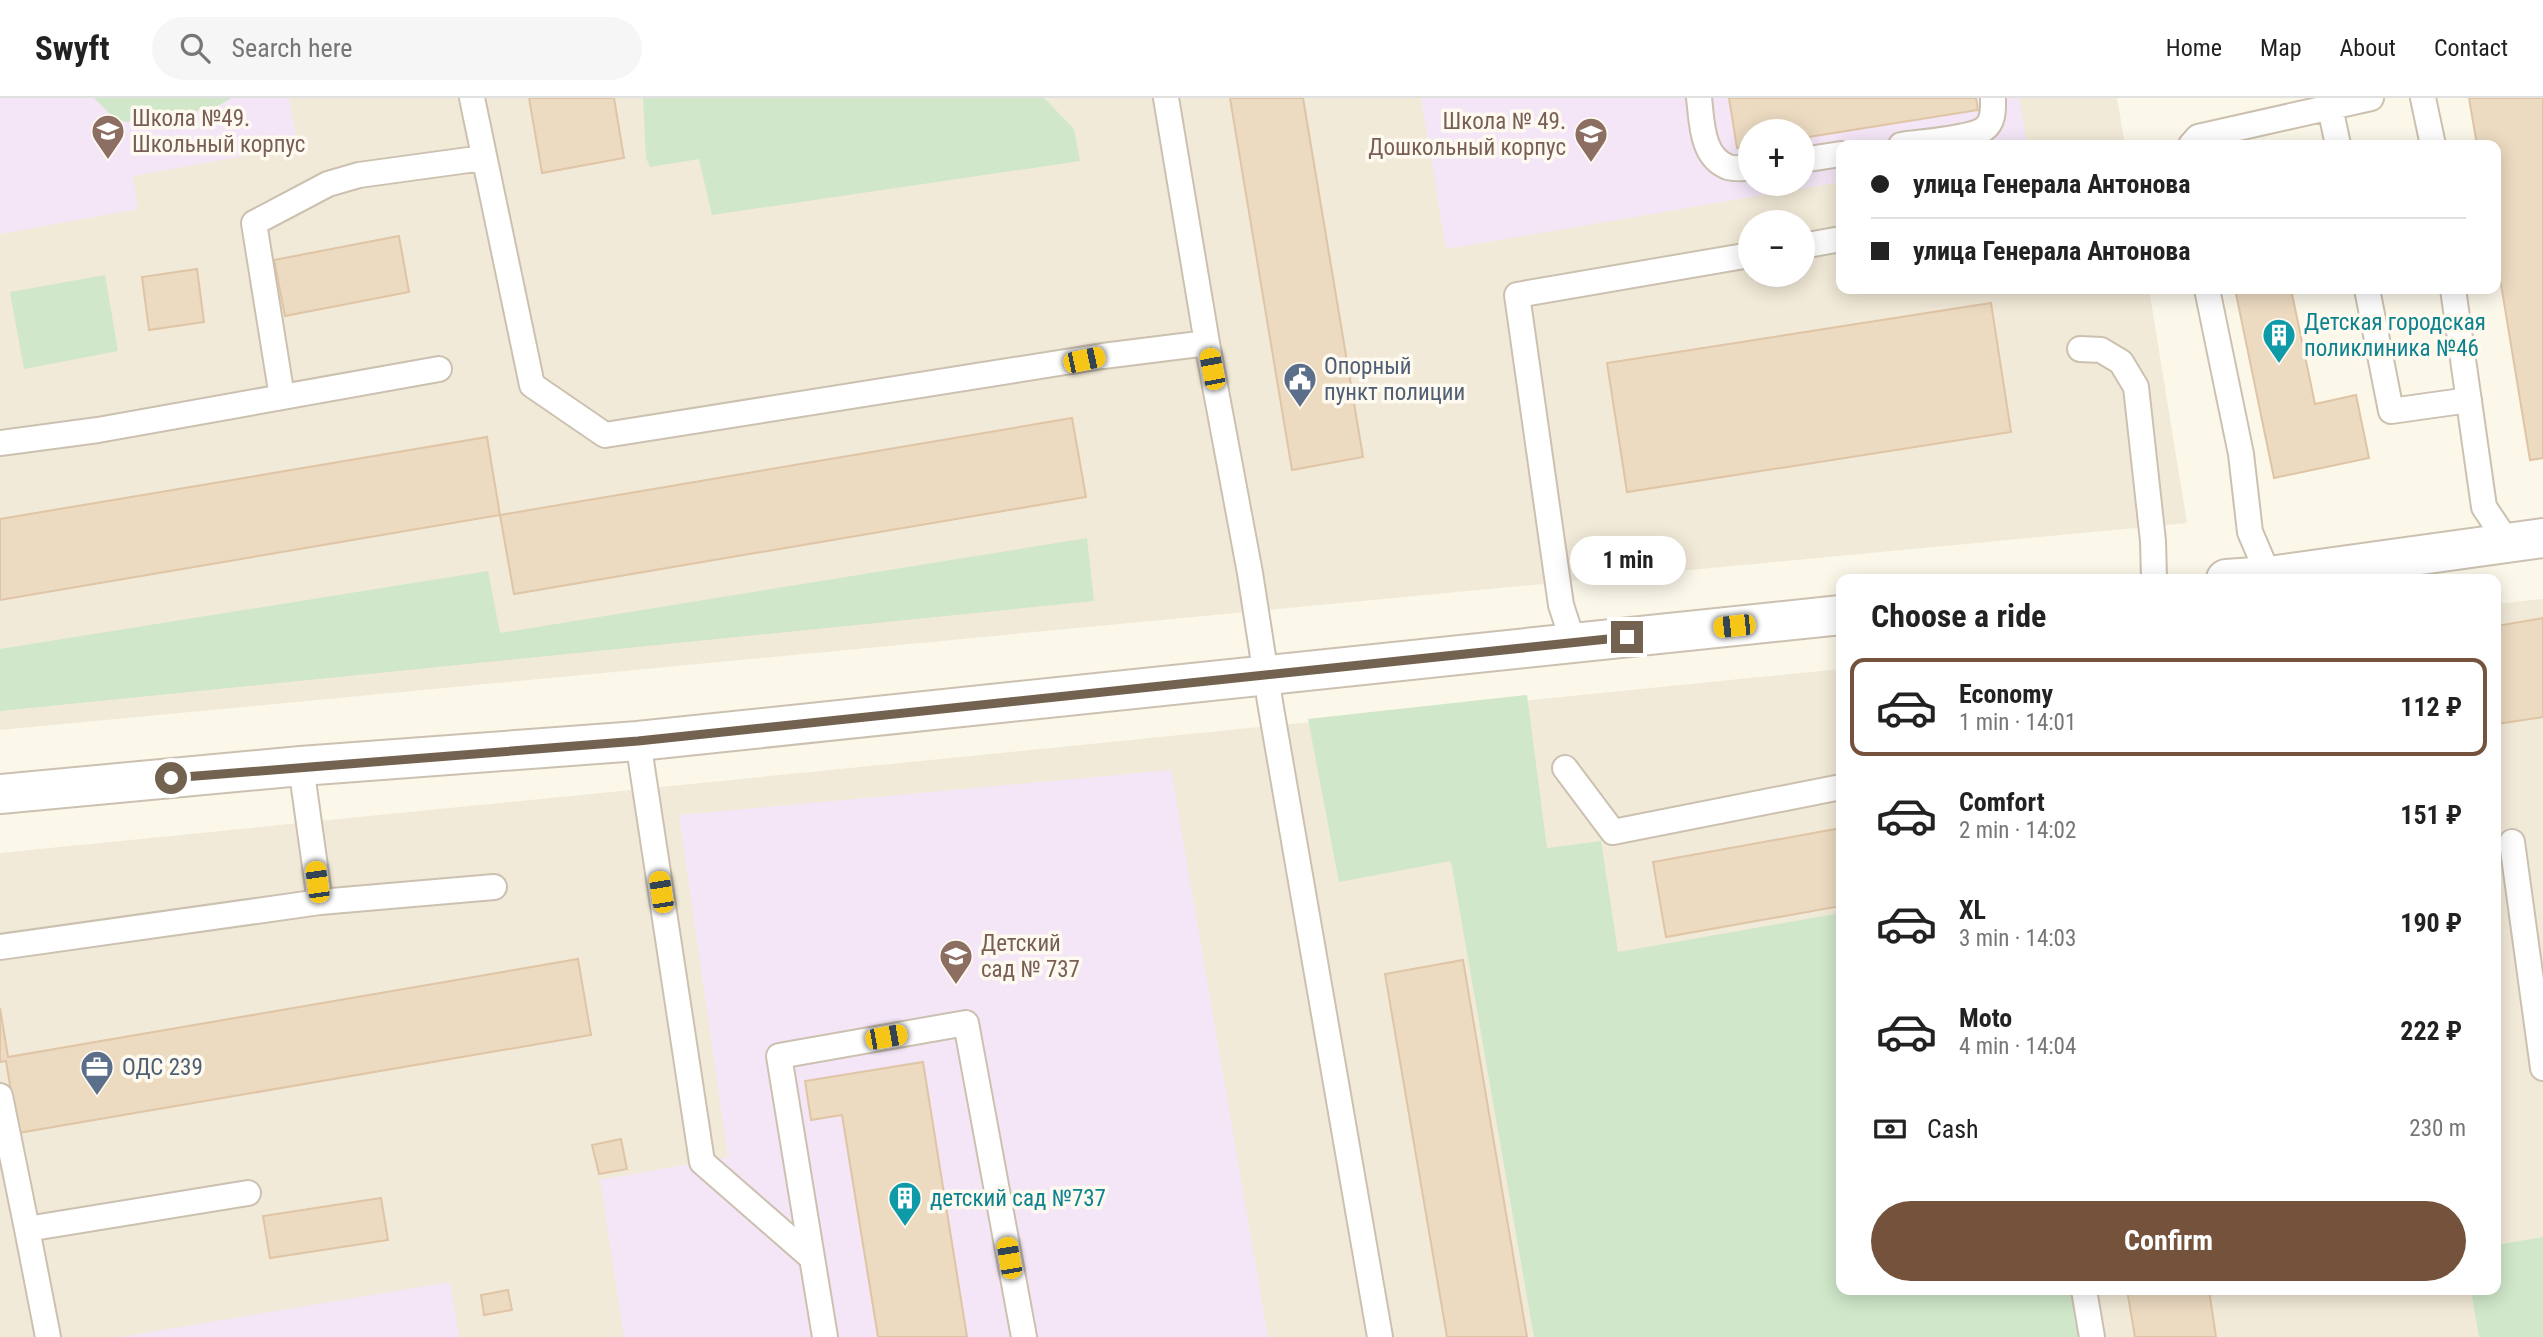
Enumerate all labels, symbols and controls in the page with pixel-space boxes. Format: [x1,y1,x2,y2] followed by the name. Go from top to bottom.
[152,17,642,80] search box
[35,29,110,68] text: Swyft
[176,29,214,67] icon: search
[232,33,353,63] text: Search here
[2166,34,2222,62] text: Home
[2260,34,2302,62] text: Map
[2340,34,2396,62] text: About
[2434,34,2508,62] text: Contact
[132,105,305,158] place label: Школа №49. Школьный корпус
[1368,108,1566,161] place label: Школа № 49. Дошкольный корпус
[89,112,127,161] school or university icon: Школа №49. Школьный корпус
[1572,115,1610,164] school or university icon: Школа № 49. Дошкольный корпус
[1738,119,1815,287] map controls
[1738,119,1815,196] button: +
[1913,169,2191,199] text: улица Генерала Антонова
[1738,210,1815,287] button: −
[1913,236,2191,266] text: улица Генерала Антонова
[2304,309,2486,362] place label: Детская городская поликлиника №46
[2260,316,2298,365] building icon: Детская городская поликлиника №46
[1062,345,1107,375] car
[1198,346,1227,392] car
[1324,353,1465,406] place label: Опорный пункт полиции
[1281,360,1319,409] public building icon: Опорный пункт полиции
[1569,536,1685,584] callout: 1 min
[1602,547,1654,574] text: 1 min
[1871,597,2046,635] text: Choose a ride
[1713,613,1756,639] car
[1611,621,1643,653] route end
[1875,676,1938,739] icon: car
[1959,679,2053,709] text: Economy
[2400,692,2462,722] text: 112 ₽
[1959,709,2076,736] text: 1 min · 14:01
[155,762,187,794] route start
[1875,784,1938,847] icon: car
[1959,787,2045,817] text: Comfort
[2400,800,2462,830] text: 151 ₽
[1959,817,2076,844] text: 2 min · 14:02
[304,860,331,904] car
[648,870,675,914] car
[1875,892,1938,955] icon: car
[1959,895,1986,925] text: XL
[2400,908,2462,938] text: 190 ₽
[1959,925,2076,952] text: 3 min · 14:03
[981,930,1080,983] place label: Детский сад № 737
[937,937,975,986] school or university icon: Детский сад № 737
[1875,1000,1938,1063] icon: car
[1959,1003,2012,1033] text: Moto
[2400,1016,2462,1046] text: 222 ₽
[864,1023,909,1051] car
[1959,1033,2076,1060] text: 4 min · 14:04
[78,1048,116,1097] office icon: ОДС 239
[122,1054,203,1081] place label: ОДС 239
[1871,1110,1909,1148] icon: cash
[1927,1114,1979,1144] text: Cash
[2409,1115,2466,1142] text: 230 m
[886,1179,924,1228] building icon: детский сад №737
[930,1185,1106,1212] place label: детский сад №737
[1871,1201,2466,1281] button: Confirm
[996,1235,1023,1281] car

